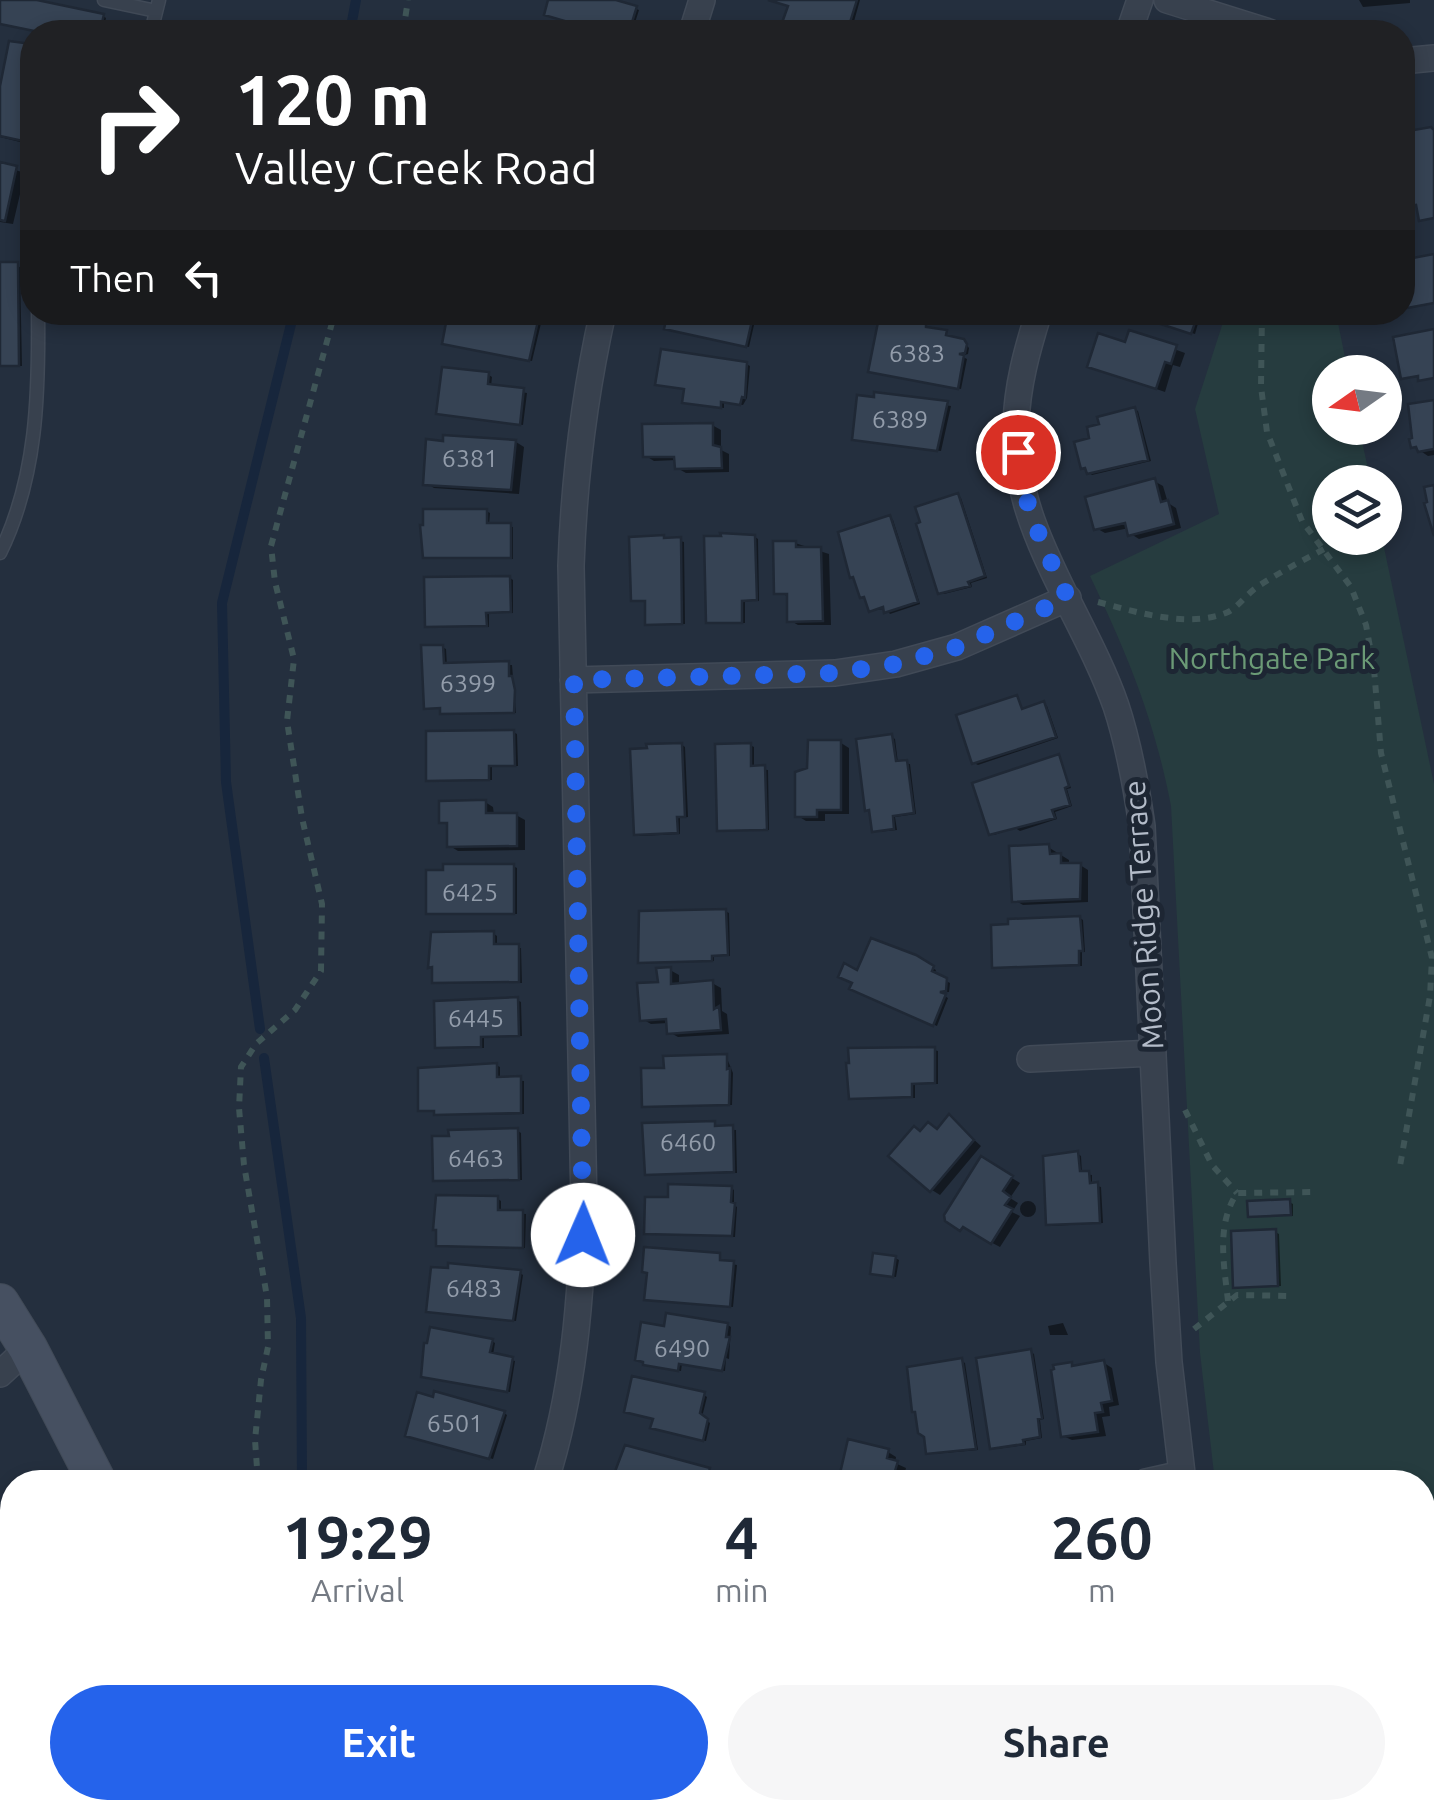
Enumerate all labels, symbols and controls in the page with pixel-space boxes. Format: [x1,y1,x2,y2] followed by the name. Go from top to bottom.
[70,60,200,190] icon: right
[235,60,430,138] text: 120 m
[235,142,597,193] text: Valley Creek Road
[176,250,231,305] icon: left
[70,257,156,299] text: Then
[889,339,945,367] house number: 6383
[1312,355,1402,445] north arrow
[1312,355,1402,555] map controls
[872,405,928,433] house number: 6389
[976,410,1061,495] pin
[991,425,1046,480] icon: arrive
[442,444,498,472] house number: 6381
[1312,465,1402,555] button: layers
[1169,641,1375,675] park label: Northgate Park
[440,669,496,697] house number: 6399
[1117,779,1169,1051] street label: Moon Ridge Terrace
[442,878,498,906] house number: 6425
[448,1004,504,1032] house number: 6445
[660,1128,716,1156] house number: 6460
[448,1144,504,1172] house number: 6463
[531,1183,635,1287] position arrow
[446,1274,502,1302] house number: 6483
[654,1334,710,1362] house number: 6490
[427,1409,483,1437] house number: 6501
[282,1503,433,1570] text: 19:29
[725,1503,759,1570] text: 4
[1051,1503,1153,1570] text: 260
[311,1572,404,1608] text: Arrival
[715,1572,769,1608] text: min
[1088,1572,1116,1608] text: m
[50,1685,708,1800] button: Exit
[728,1685,1385,1800] button: Share

